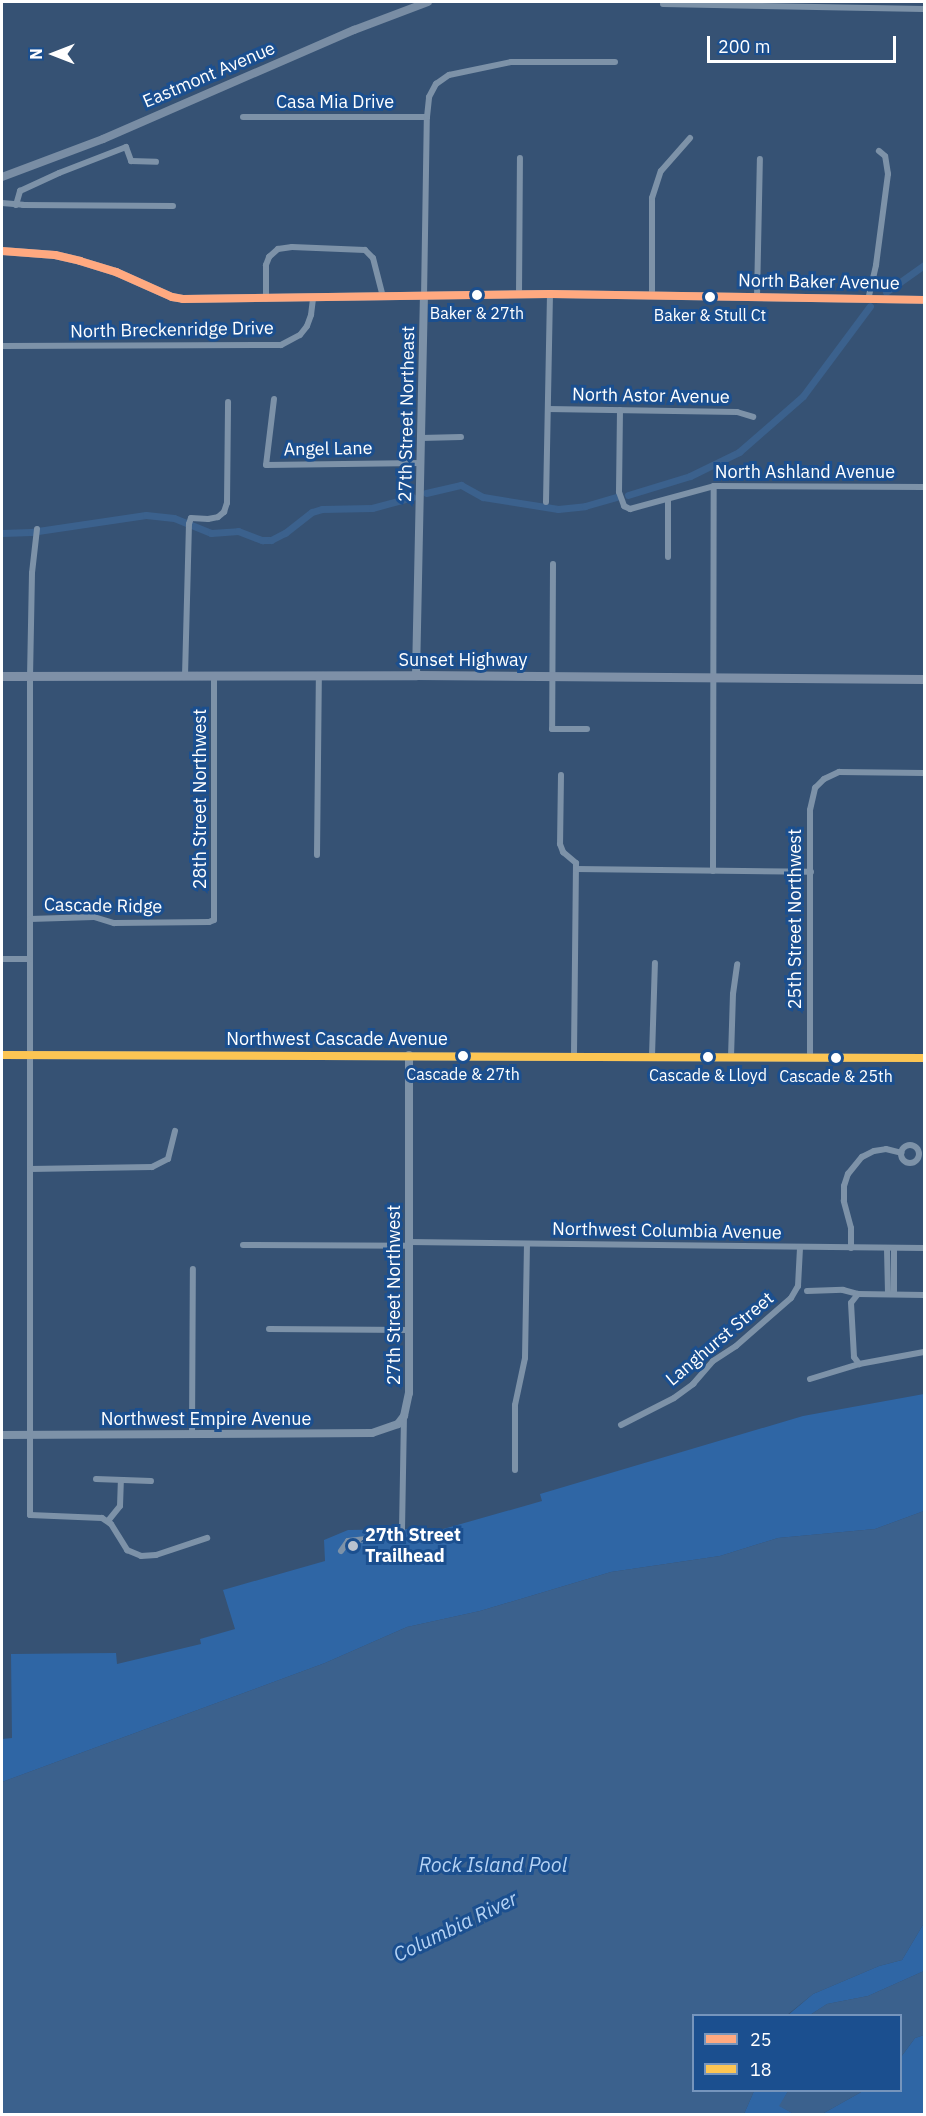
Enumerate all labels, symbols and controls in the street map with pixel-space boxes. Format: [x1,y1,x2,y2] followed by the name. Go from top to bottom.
[24,24,84,84] north arrow
[710,24,899,62] scale bar
[718,35,770,58] text: 200 m
[140,37,278,113] street label: Eastmont Avenue
[26,48,46,60] text: N
[276,91,394,113] street label: Casa Mia Drive
[738,270,900,294] street label: North Baker Avenue
[471,289,483,301] marker: Baker & 27th
[704,291,716,303] marker: Baker & Stull Ct
[430,303,524,323] place label: Baker & 27th
[654,305,766,325] place label: Baker & Stull Ct
[70,317,274,343] street label: North Breckenridge Drive
[395,326,419,502] street label: 27th Street Northeast
[572,384,730,408] street label: North Astor Avenue
[283,437,373,461] street label: Angel Lane
[715,461,895,483] street label: North Ashland Avenue
[398,649,528,671] street label: Sunset Highway
[189,709,211,889] street label: 28th Street Northwest
[784,829,806,1009] street label: 25th Street Northwest
[44,894,162,918] street label: Cascade Ridge
[226,1028,448,1050] street label: Northwest Cascade Avenue
[457,1050,469,1062] marker: Cascade & 27th
[702,1051,714,1063] marker: Cascade & Lloyd
[830,1052,842,1064] marker: Cascade & 25th
[406,1064,520,1084] place label: Cascade & 27th
[649,1065,767,1085] place label: Cascade & Lloyd
[779,1066,893,1086] place label: Cascade & 25th
[383,1205,405,1385] street label: 27th Street Northwest
[552,1218,782,1244] street label: Northwest Columbia Avenue
[662,1288,778,1390] street label: Langhurst Street
[101,1408,311,1430] street label: Northwest Empire Avenue
[365,1525,461,1568] place label: 27th Street Trailhead
[346,1539,360,1553] marker: 27th Street Trailhead
[419,1852,567,1876] water label: Rock Island Pool
[389,1886,521,1966] water label: Columbia River
[692,2014,902,2092] legend
[750,2028,772,2051] text: 25
[750,2058,772,2081] text: 18

